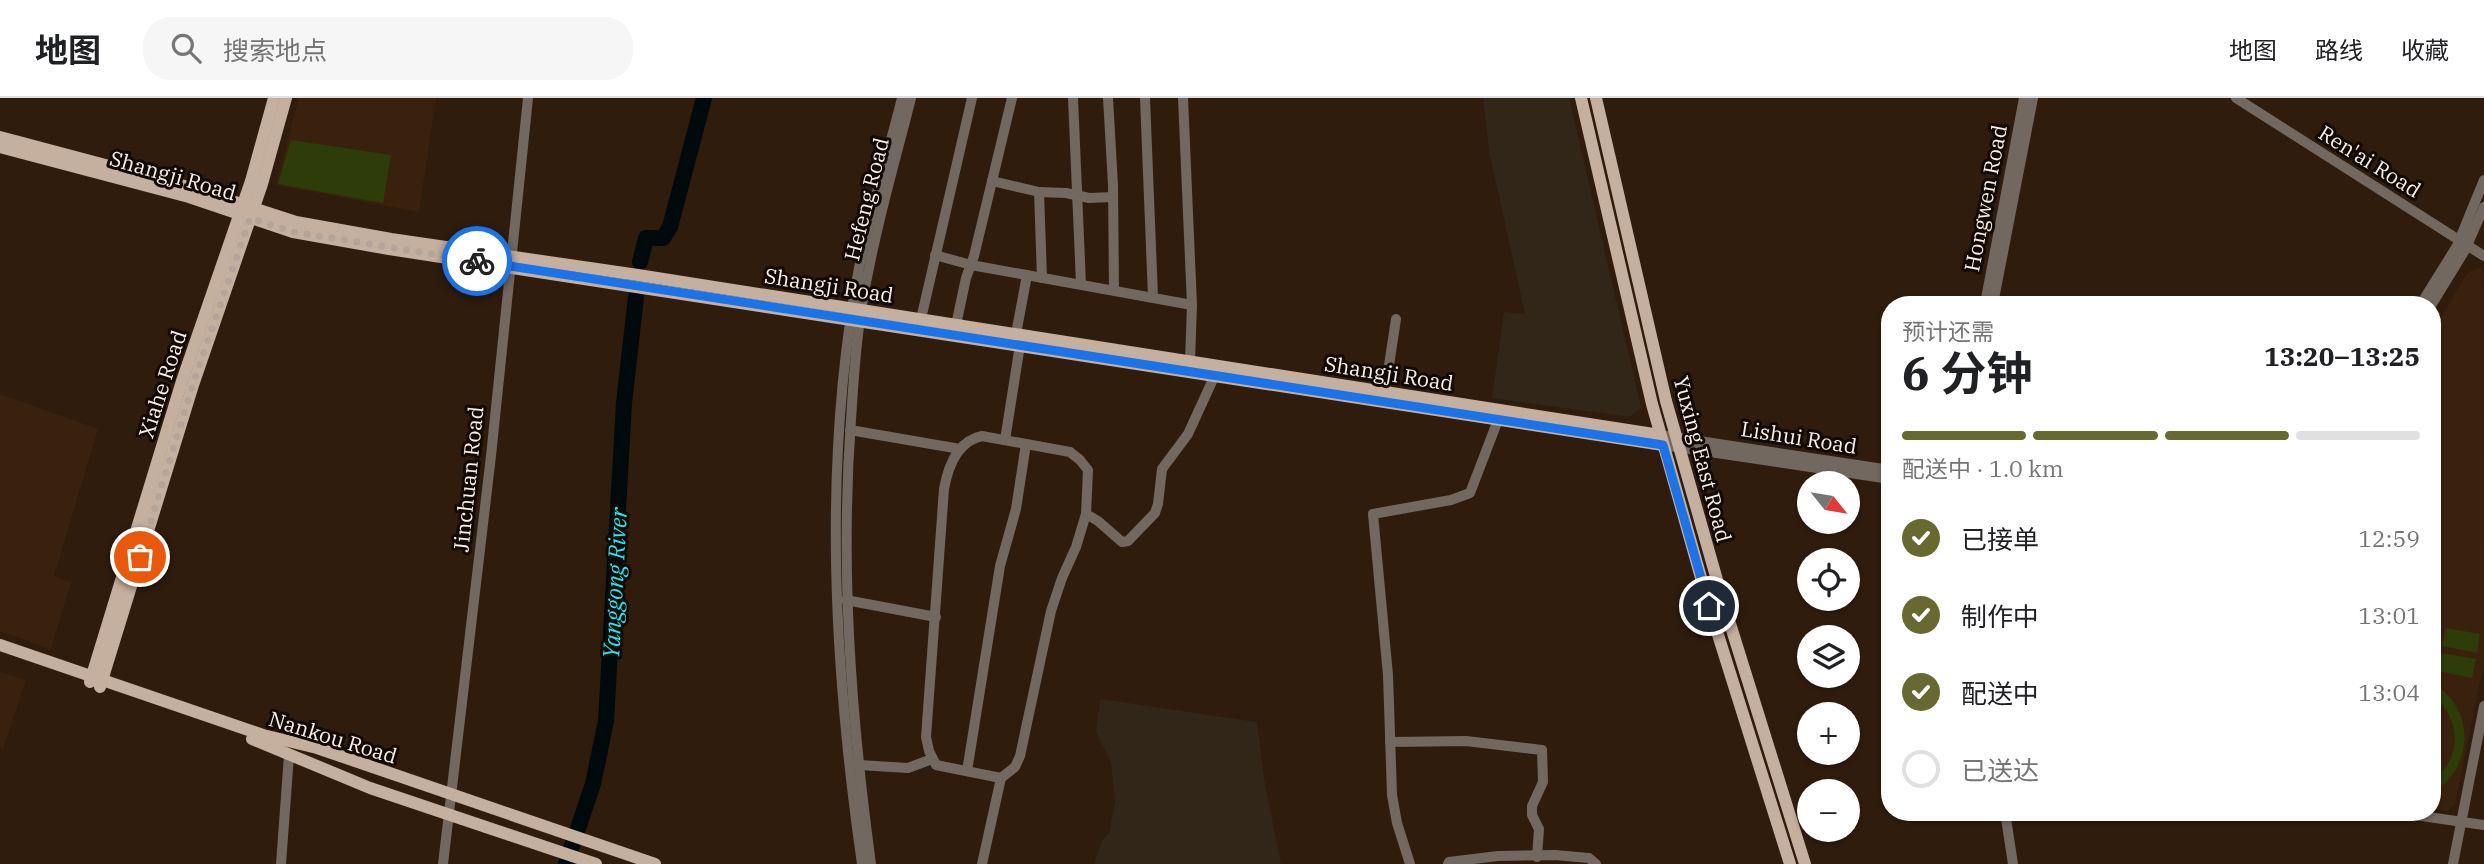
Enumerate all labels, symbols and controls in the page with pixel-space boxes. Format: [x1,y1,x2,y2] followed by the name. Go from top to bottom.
[143,17,633,80] search box
[35,28,101,71] text: 地图
[167,29,205,67] icon: search
[223,33,327,67] text: 搜索地点
[2229,34,2277,66] text: 地图
[2315,34,2363,66] text: 路线
[2401,34,2449,66] text: 收藏
[2314,118,2427,204] street label: Ren'ai Road
[1957,122,2013,274] street label: Hongwen Road
[837,134,895,263] street label: Hefeng Road
[107,144,240,206] street label: Shangji Road
[442,226,512,296] courier
[458,242,496,280] icon: bike
[762,261,896,309] street label: Shangji Road
[1902,316,1994,346] text: 预计还需
[131,326,193,441] street label: Xiahe Road
[2264,339,2420,373] text: 13:20–13:25
[1902,343,2032,403] text: 6 分钟
[1322,349,1456,397] street label: Shangji Road
[1667,373,1739,545] street label: Yuxing East Road
[446,405,490,553] street label: Jinchuan Road
[1739,414,1859,460] street label: Lishui Road
[1902,453,2064,483] text: 配送中 · 1.0 km
[1797,471,1860,534] north arrow
[1797,471,1860,842] map controls
[595,506,633,659] water label: Yanggong River
[1902,519,1940,557] icon: check
[1961,522,2039,556] text: 已接单
[2358,523,2420,553] text: 12:59
[110,527,170,587] pin
[121,538,159,576] icon: bag
[1797,548,1860,611] button: locate
[1679,576,1739,636] pin
[1690,587,1728,625] icon: home
[1902,596,1940,634] icon: check
[1961,599,2039,633] text: 制作中
[2358,600,2420,630] text: 13:01
[1797,625,1860,688] button: layers
[1902,673,1940,711] icon: check
[1961,676,2039,710] text: 配送中
[2358,677,2420,707] text: 13:04
[1797,702,1860,765] button: +
[265,704,401,770] street label: Nankou Road
[1961,753,2039,787] text: 已送达
[1797,779,1860,842] button: −

